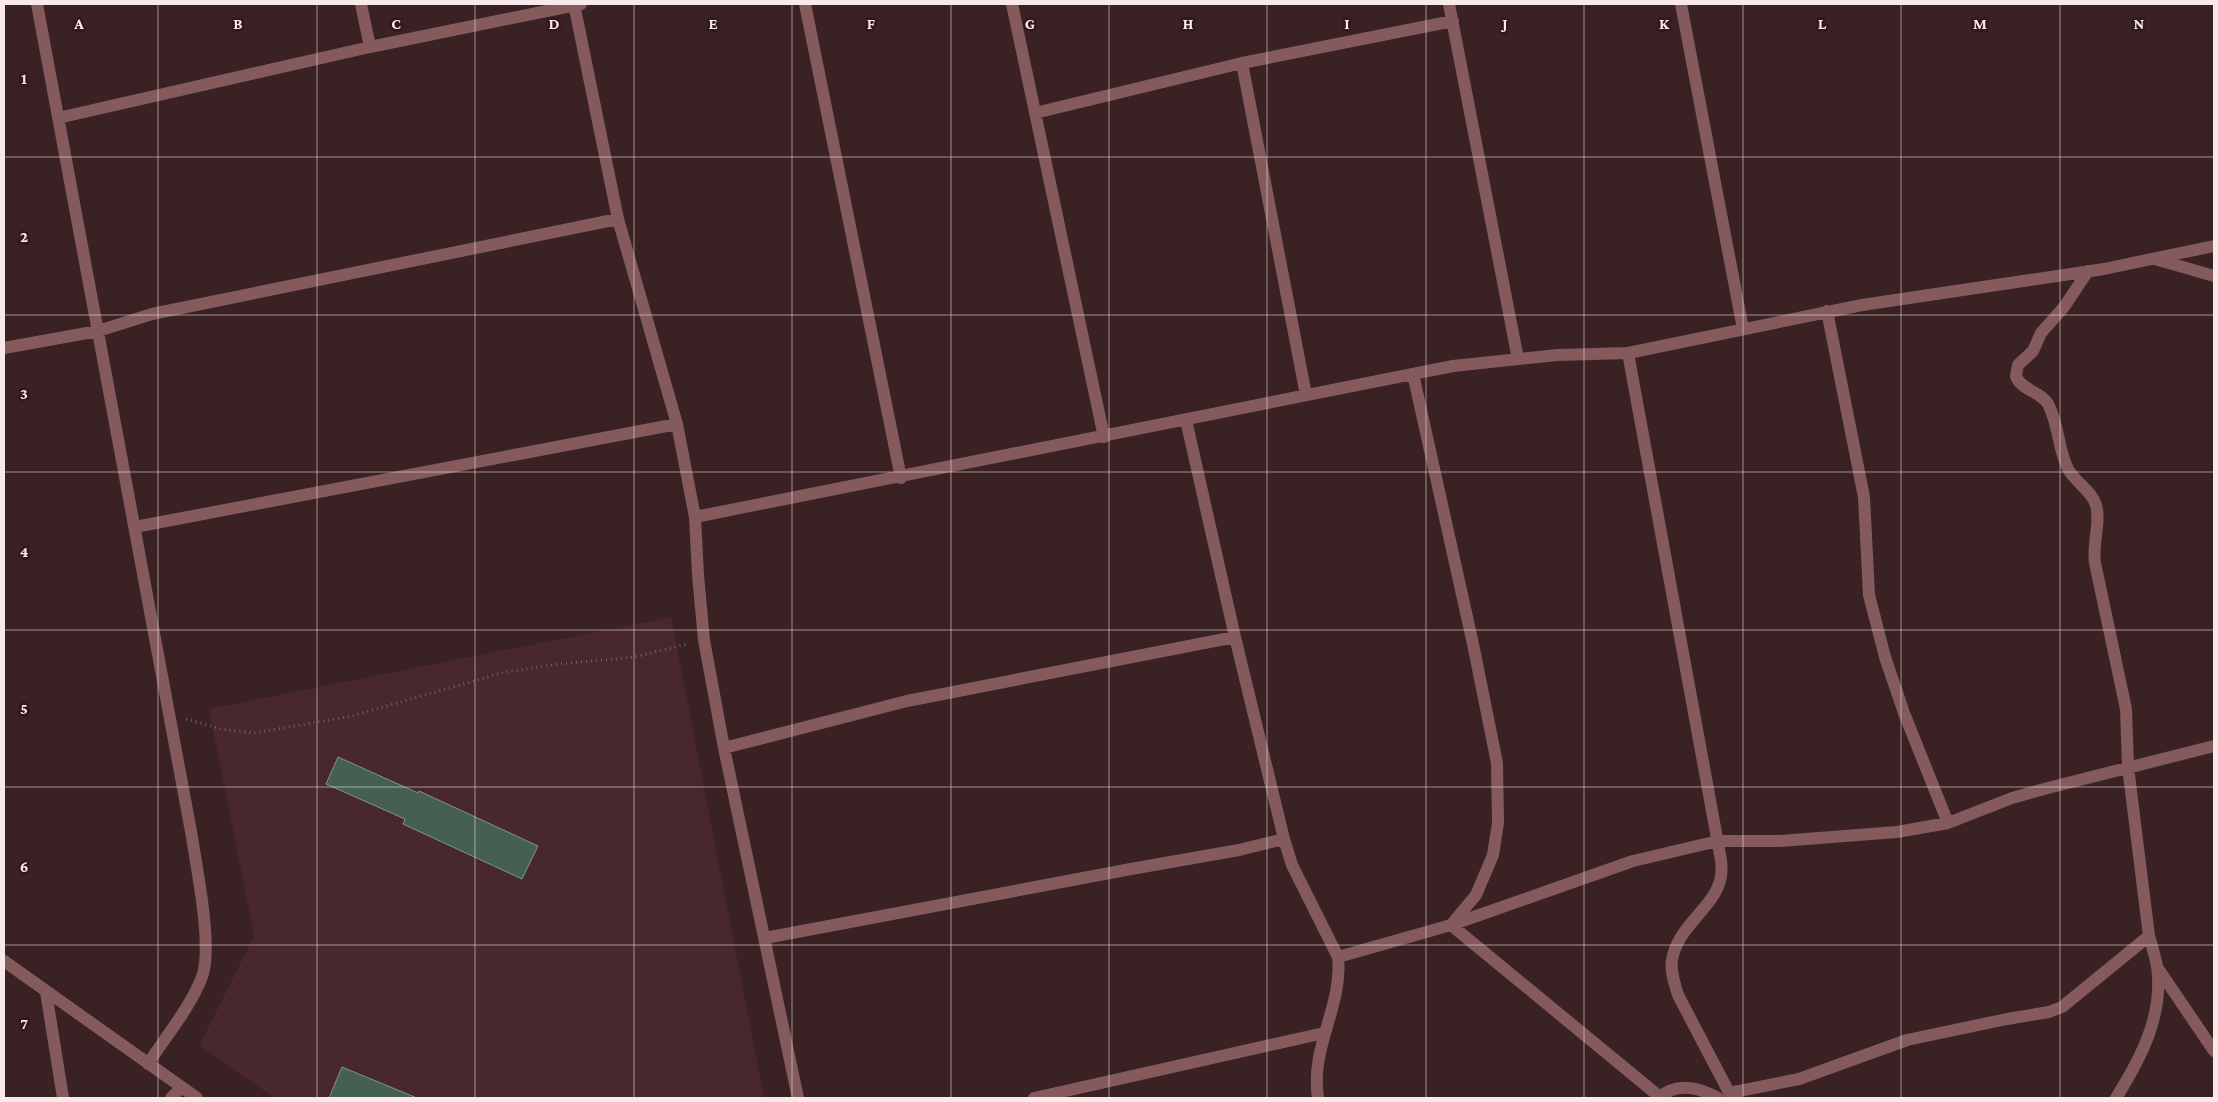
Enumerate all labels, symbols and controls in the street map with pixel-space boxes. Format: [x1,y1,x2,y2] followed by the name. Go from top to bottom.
[73,15,84,32] text: A
[233,15,243,32] text: B
[391,15,401,32] text: C
[548,15,560,32] text: D
[708,15,718,32] text: E
[867,15,876,32] text: F
[1025,15,1035,32] text: G
[1183,15,1194,32] text: H
[1344,15,1350,32] text: I
[1500,15,1508,32] text: J
[1659,15,1670,32] text: K
[1818,15,1827,32] text: L
[1973,15,1987,32] text: M
[2134,15,2145,32] text: N
[21,70,27,87] text: 1
[20,228,28,245] text: 2
[20,385,28,402] text: 3
[20,543,29,560] text: 4
[20,700,28,717] text: 5
[20,858,28,875] text: 6
[20,1015,28,1032] text: 7

